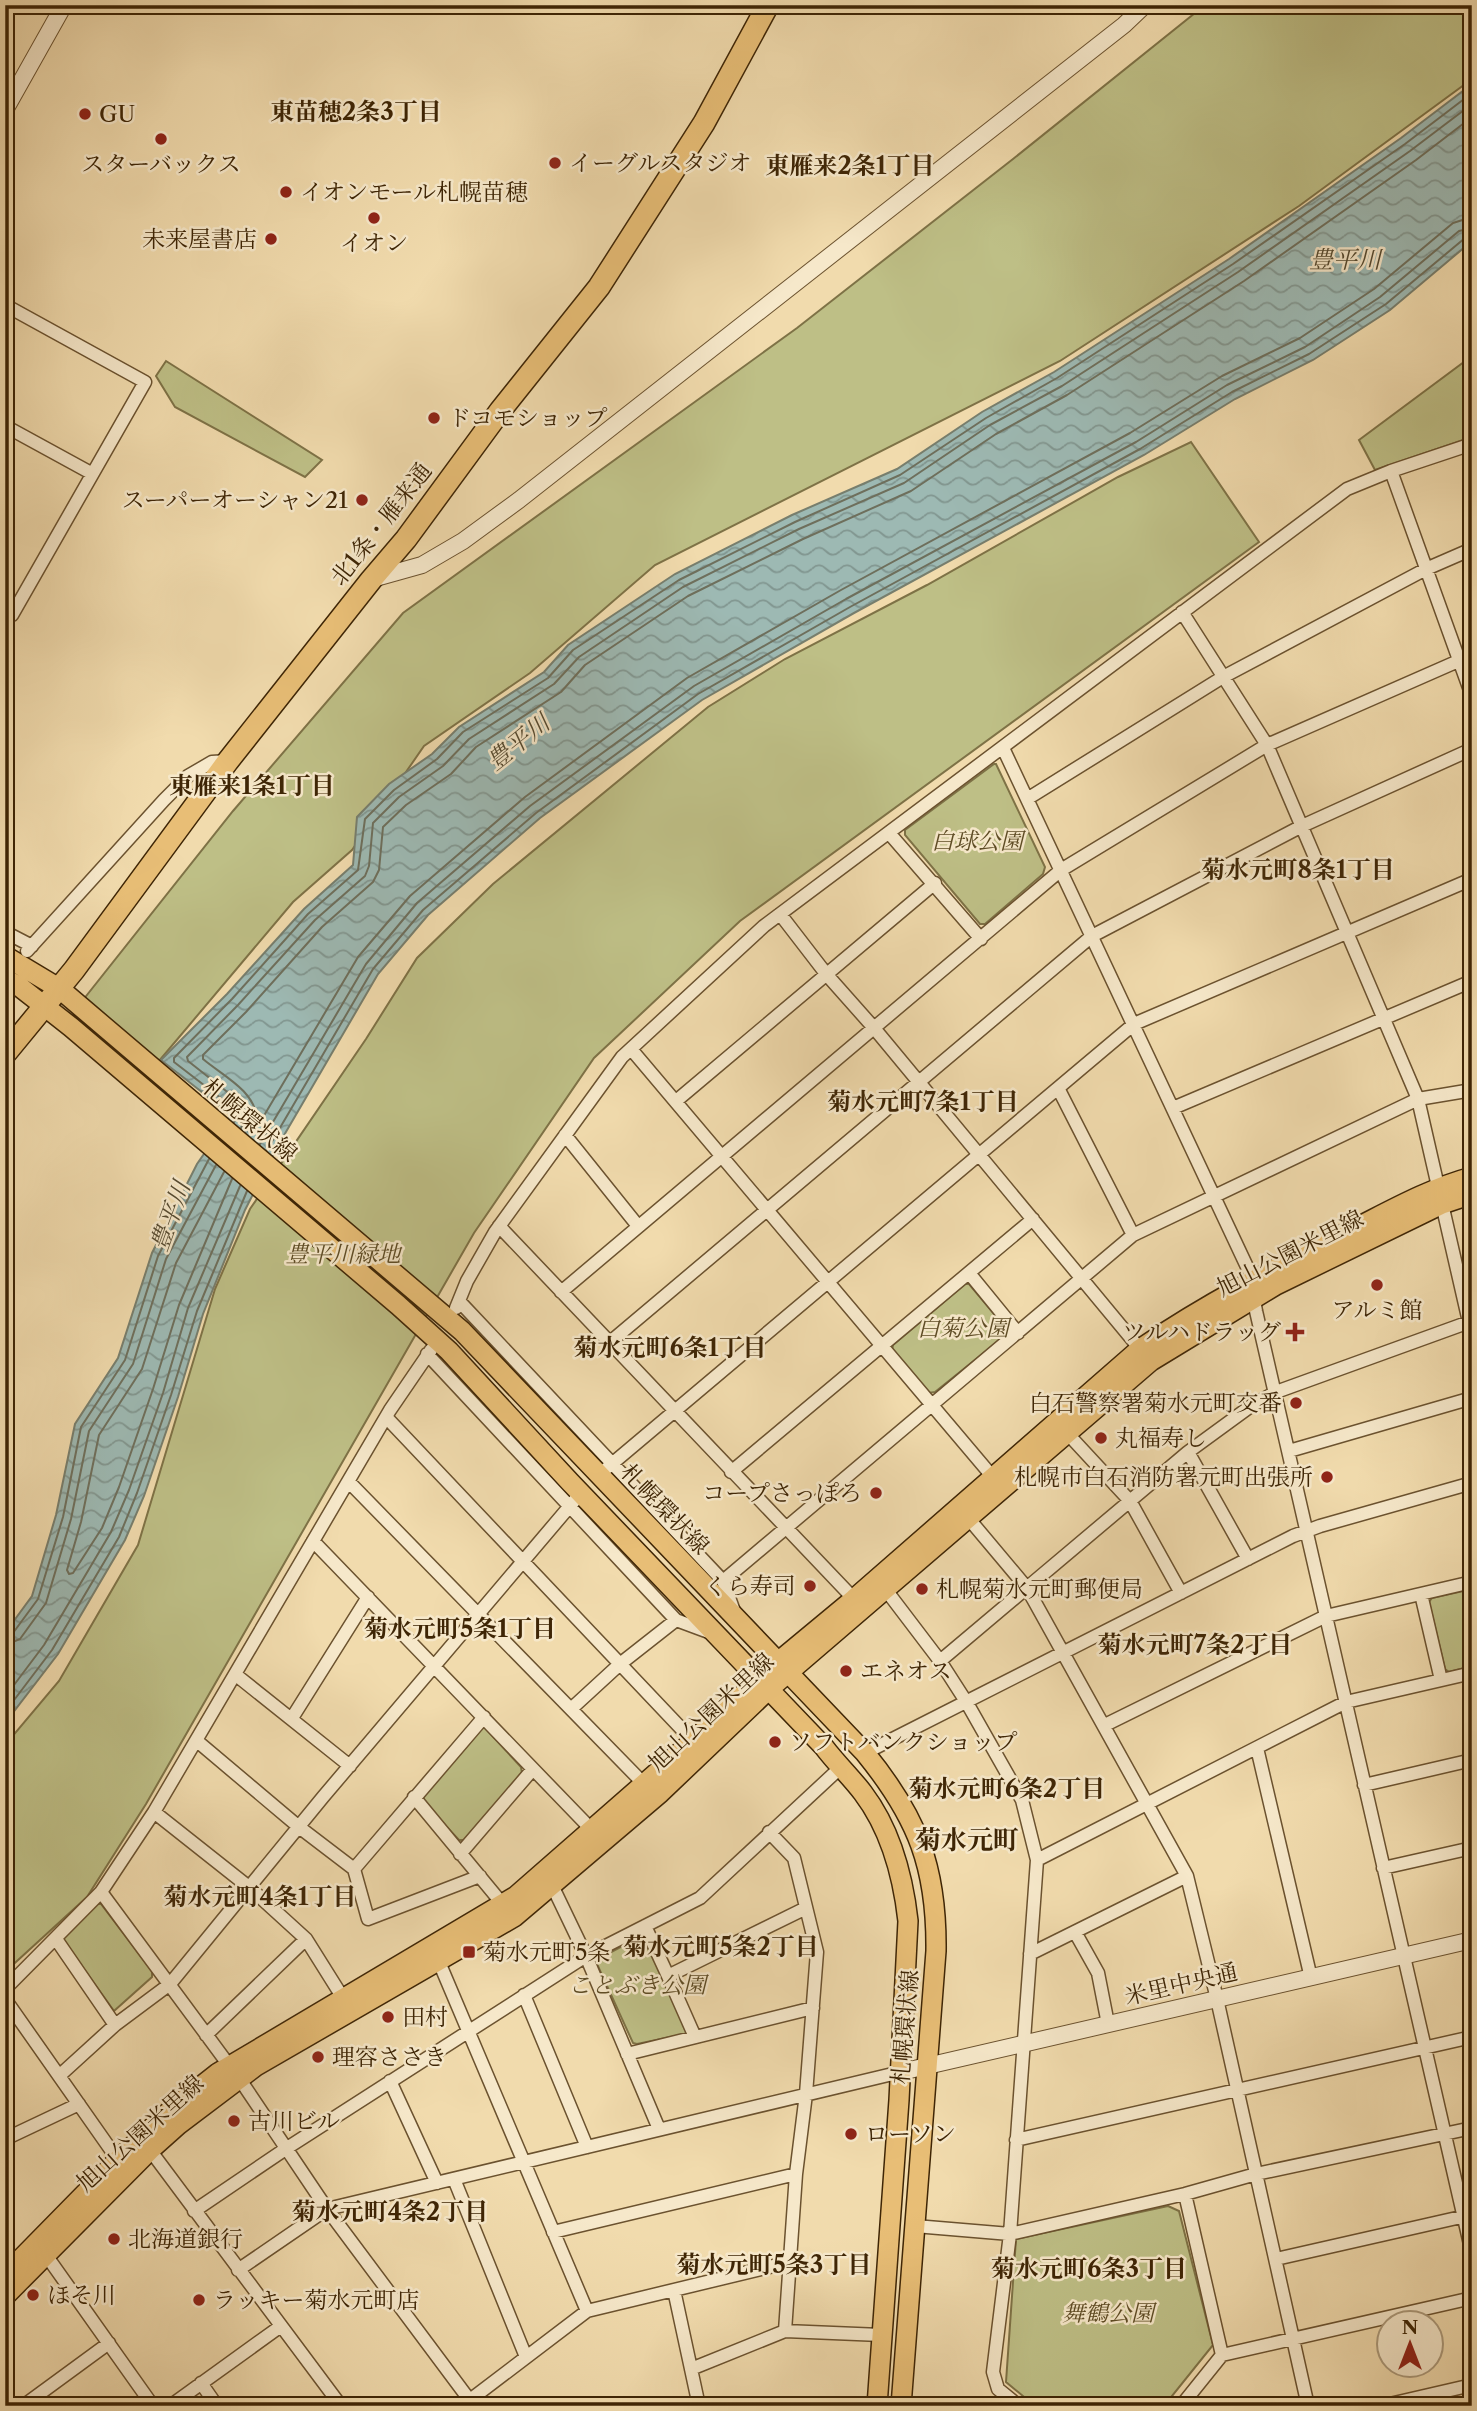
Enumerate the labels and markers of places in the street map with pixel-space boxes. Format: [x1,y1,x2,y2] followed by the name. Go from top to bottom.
[99,100,136,128] place label: GU
[77,106,93,122] marker: GU
[153,131,169,147] marker: スターバックス
[569,149,752,177] place label: イーグルスタジオ
[81,150,241,178] place label: スターバックス
[547,155,563,171] marker: イーグルスタジオ
[300,178,528,206] place label: イオンモール札幌苗穂
[278,184,294,200] marker: イオンモール札幌苗穂
[366,210,382,226] marker: イオン
[142,225,257,253] place label: 未来屋書店
[340,229,408,257] place label: イオン
[263,231,279,247] marker: 未来屋書店
[448,404,608,432] place label: ドコモショップ
[426,410,442,426] marker: ドコモショップ
[122,486,348,514] place label: スーパーオーシャン21
[354,492,370,508] marker: スーパーオーシャン21
[1369,1277,1385,1293] marker: アルミ館
[1331,1296,1423,1324] place label: アルミ館
[1123,1318,1281,1346] place label: ツルハドラッグ
[1287,1324,1303,1340] marker: ツルハドラッグ
[1029,1389,1282,1417] place label: 白石警察署菊水元町交番
[1288,1395,1304,1411] marker: 白石警察署菊水元町交番
[1115,1424,1207,1452] place label: 丸福寿し
[1093,1430,1109,1446] marker: 丸福寿し
[1014,1463,1313,1491] place label: 札幌市白石消防署元町出張所
[1319,1469,1335,1485] marker: 札幌市白石消防署元町出張所
[702,1479,862,1507] place label: コープさっぽろ
[868,1485,884,1501] marker: コープさっぽろ
[704,1572,796,1600] place label: くら寿司
[936,1575,1143,1603] place label: 札幌菊水元町郵便局
[802,1578,818,1594] marker: くら寿司
[914,1581,930,1597] marker: 札幌菊水元町郵便局
[860,1657,952,1685] place label: エネオス
[838,1663,854,1679] marker: エネオス
[789,1728,1018,1756] place label: ソフトバンクショップ
[767,1734,783,1750] marker: ソフトバンクショップ
[483,1938,611,1966] place label: 菊水元町5条
[461,1944,477,1960] marker: 菊水元町5条
[402,2003,448,2031] place label: 田村
[380,2009,396,2025] marker: 田村
[332,2043,447,2071] place label: 理容ささき
[310,2049,326,2065] marker: 理容ささき
[248,2107,340,2135] place label: 古川ビル
[226,2113,242,2129] marker: 古川ビル
[865,2120,956,2148] place label: ローソン
[843,2126,859,2142] marker: ローソン
[128,2225,243,2253] place label: 北海道銀行
[106,2231,122,2247] marker: 北海道銀行
[47,2281,116,2309] place label: ほそ川
[213,2286,420,2314] place label: ラッキー菊水元町店
[25,2287,41,2303] marker: ほそ川
[191,2292,207,2308] marker: ラッキー菊水元町店

